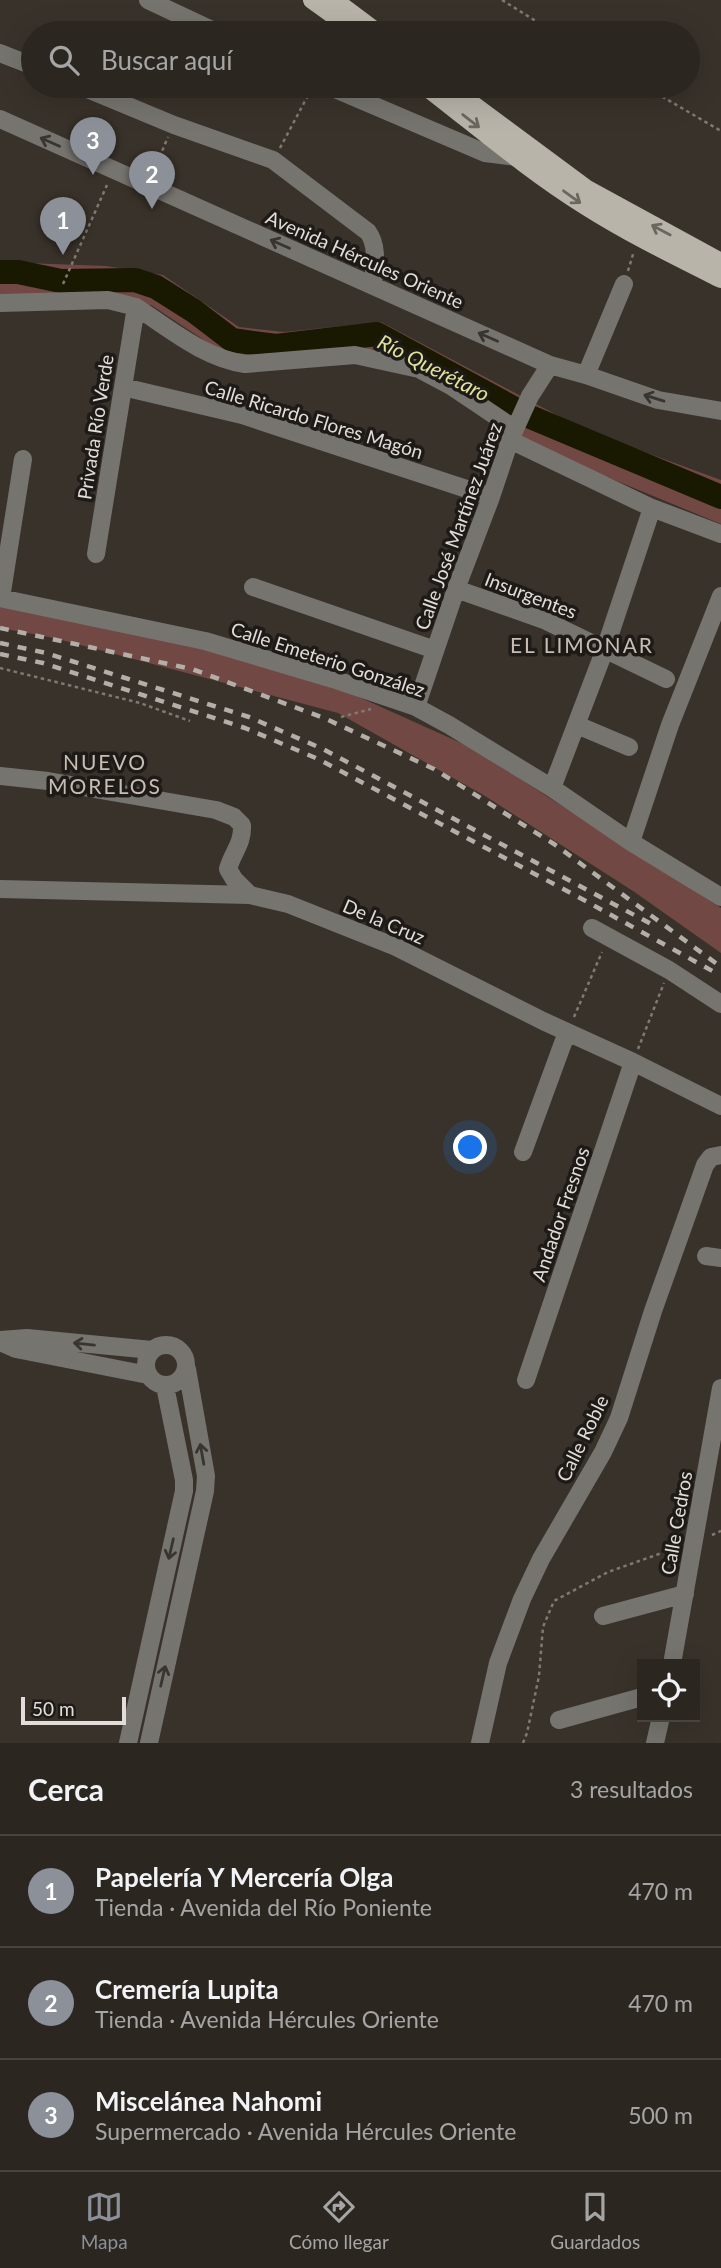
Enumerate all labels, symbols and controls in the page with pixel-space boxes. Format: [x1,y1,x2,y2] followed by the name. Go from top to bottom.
[21,21,700,98] search box
[45,41,83,79] icon: search
[101,44,232,76] text: Buscar aquí
[461,114,480,129] one-way arrow
[70,117,116,175] pin: 3
[40,134,61,147] one-way arrow
[129,151,175,209] pin: 2
[562,190,581,204] one-way arrow
[40,197,86,255] pin: 1
[263,205,467,313] street label: Avenida Hércules Oriente
[651,223,671,237] one-way arrow
[270,237,291,250] one-way arrow
[374,328,494,406] water label: Río Querétaro
[478,330,499,343] one-way arrow
[72,353,118,501] street label: Privada Río Verde
[202,375,426,463] street label: Calle Ricardo Flores Magón
[643,391,665,404] one-way arrow
[410,419,506,633] street label: Calle José Martínez Juárez
[482,567,580,623] street label: Insurgentes
[228,617,428,701] street label: Calle Emeterio González
[510,632,654,657] district label: EL LIMONAR
[48,749,162,798] district label: NUEVO MORELOS
[340,893,428,949] street label: De la Cruz
[453,1130,487,1164] your location
[526,1144,594,1284] street label: Andador Fresnos
[73,1337,96,1350] one-way arrow
[551,1391,613,1485] street label: Calle Roble
[195,1443,208,1466] one-way arrow
[656,1469,696,1577] street label: Calle Cedros
[164,1537,177,1560] one-way arrow
[637,1659,700,1722] map controls
[637,1659,700,1722] button: locate
[157,1665,170,1688] one-way arrow
[21,1694,126,1726] scale bar
[32,1697,75,1720] text: 50 m
[28,1771,104,1807] text: Cerca
[570,1775,693,1803] text: 3 resultados
[95,1861,393,1893] text: Papelería Y Mercería Olga
[44,1877,58,1905] text: 1
[628,1877,693,1905] text: 470 m
[95,1893,432,1921] text: Tienda · Avenida del Río Poniente
[95,1973,279,2005] text: Cremería Lupita
[44,1989,58,2017] text: 2
[628,1989,693,2017] text: 470 m
[95,2005,439,2033] text: Tienda · Avenida Hércules Oriente
[95,2085,322,2117] text: Miscelánea Nahomi
[44,2101,58,2129] text: 3
[628,2101,693,2129] text: 500 m
[95,2117,516,2145] text: Supermercado · Avenida Hércules Oriente
[81,2188,128,2253] tab: Mapa
[289,2188,389,2253] tab: Cómo llegar
[550,2188,640,2253] tab: Guardados

